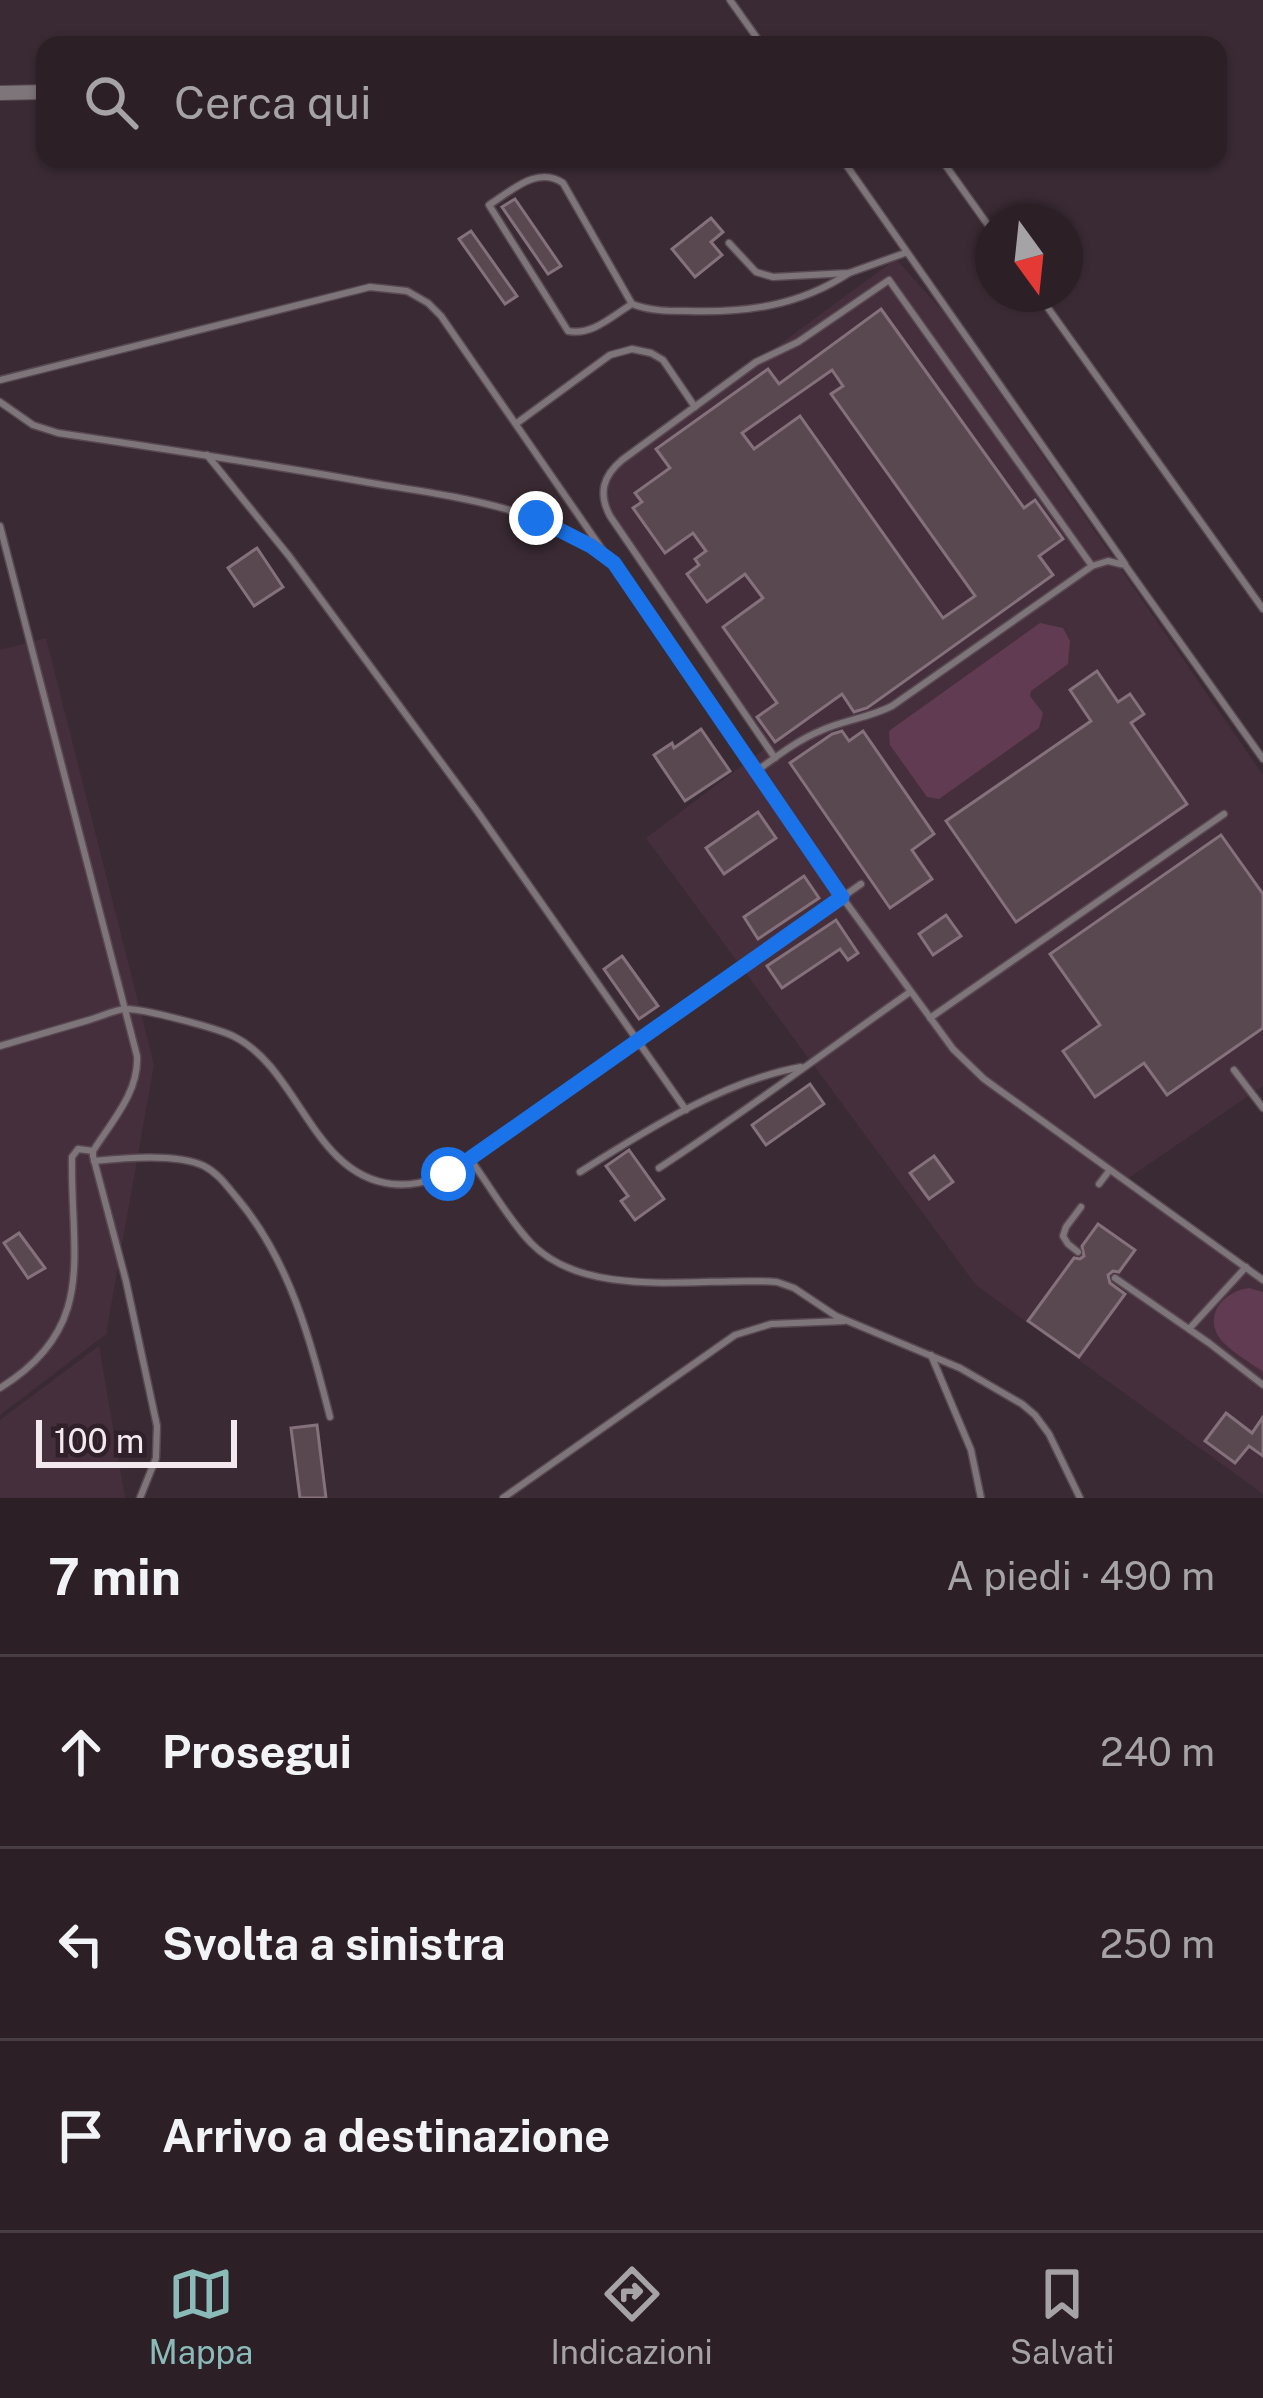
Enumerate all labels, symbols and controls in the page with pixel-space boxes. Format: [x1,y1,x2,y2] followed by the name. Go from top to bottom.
[36,36,1227,168] search box
[78,69,144,135] icon: search
[174,76,371,129] text: Cerca qui
[975,204,1083,312] north arrow
[509,491,563,545] route end
[421,1147,475,1201] route start
[36,1414,237,1467] scale bar
[54,1422,144,1460] text: 100 m
[48,1547,181,1606] text: 7 min
[946,1553,1215,1599] text: A piedi · 490 m
[48,1719,114,1785] icon: ahead
[162,1725,352,1778] text: Prosegui
[1100,1729,1215,1775] text: 240 m
[48,1911,114,1977] icon: left
[162,1917,505,1970] text: Svolta a sinistra
[1100,1921,1215,1967] text: 250 m
[48,2103,114,2169] icon: arrive
[162,2109,610,2162] text: Arrivo a destinazione
[149,2261,253,2371] tab: Mappa
[551,2261,713,2371] tab: Indicazioni
[1010,2261,1114,2371] tab: Salvati

